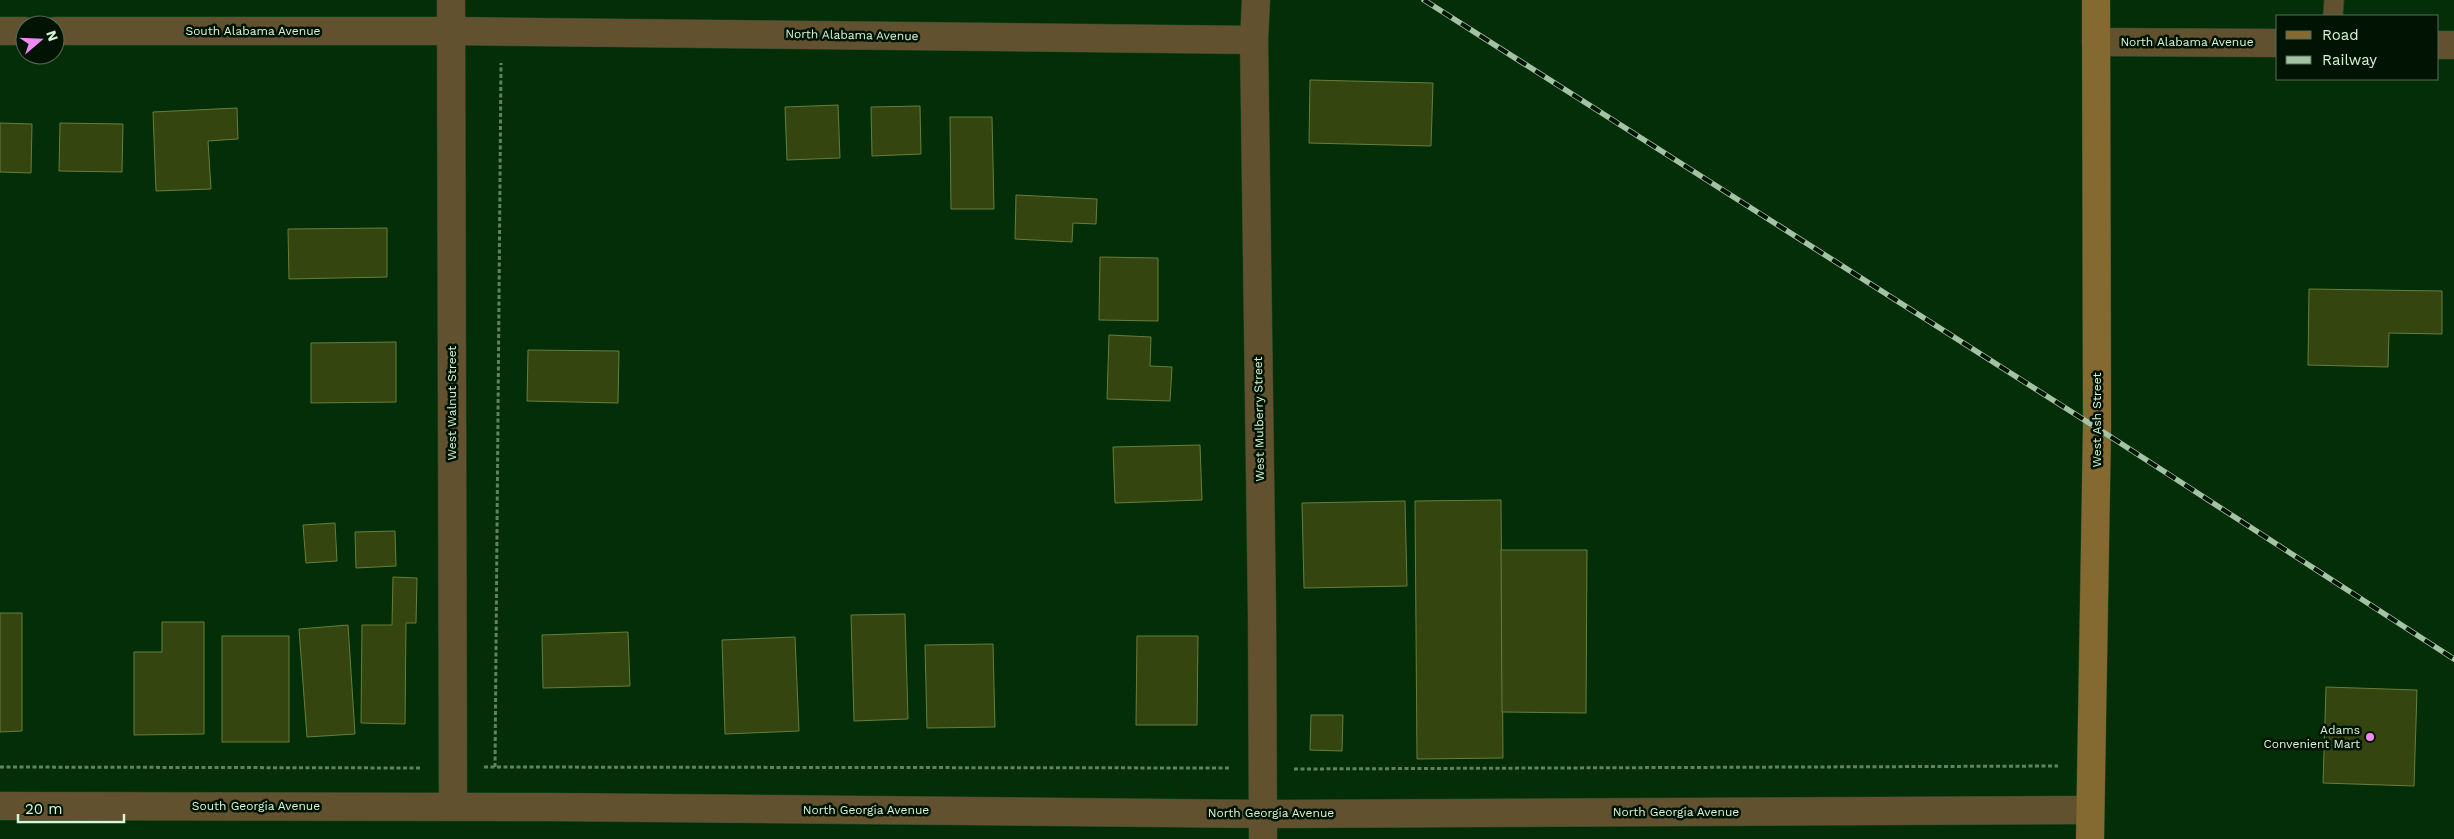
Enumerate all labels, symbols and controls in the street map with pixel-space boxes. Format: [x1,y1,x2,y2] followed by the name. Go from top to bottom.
[15,15,65,65] north arrow
[2276,15,2439,80] legend
[185,24,321,38] street label: South Alabama Avenue
[2322,26,2359,44] text: Road
[785,27,919,43] street label: North Alabama Avenue
[43,28,62,43] text: N
[2120,35,2254,49] street label: North Alabama Avenue
[2322,51,2377,69] text: Railway
[445,346,459,460] street label: West Walnut Street
[1251,356,1267,482] street label: West Mulberry Street
[2090,373,2104,467] street label: West Ash Street
[2264,723,2360,751] place label: Adams Convenient Mart
[2364,731,2376,743] marker: Adams Convenient Mart
[18,792,124,824] scale bar
[192,799,320,813] street label: South Georgia Avenue
[25,800,63,818] text: 20 m
[803,803,929,817] street label: North Georgia Avenue
[1613,805,1739,819] street label: North Georgia Avenue
[1208,806,1334,820] street label: North Georgia Avenue

